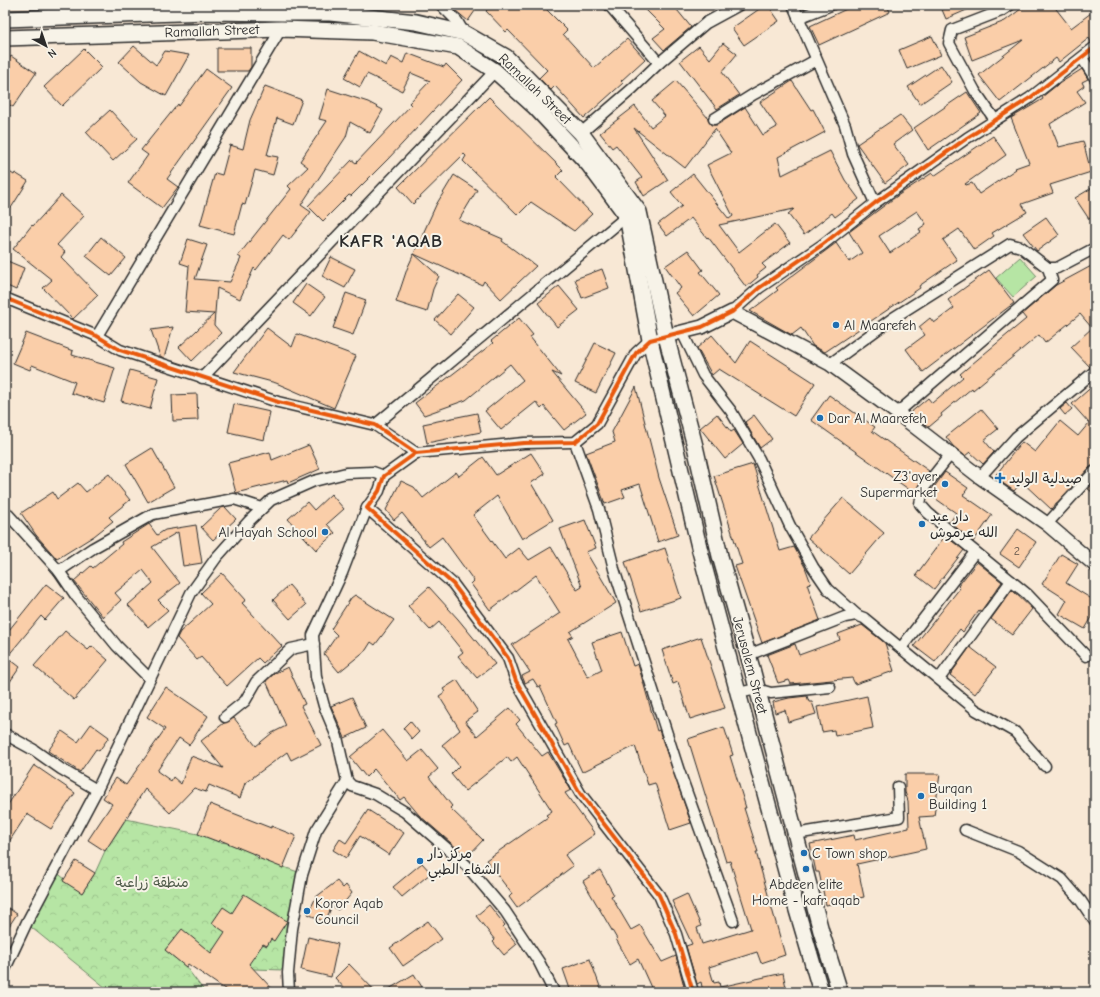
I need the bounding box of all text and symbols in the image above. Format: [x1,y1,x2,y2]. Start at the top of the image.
street label: Ramallah Street [164,21,261,41]
north arrow [26,26,66,66]
text: N [45,46,59,61]
street label: Ramallah Street [495,50,576,129]
district label: KAFR 'AQAB [339,231,443,252]
place label: Al Maarefeh [844,317,917,334]
marker: Al Maarefeh [831,320,841,330]
place label: Dar Al Maarefeh [828,410,927,427]
marker: Dar Al Maarefeh [815,413,825,423]
place label: Z3'ayer Supermarket [860,468,938,501]
place label: صيدلية الوليد [1009,470,1082,488]
marker: صيدلية الوليد [994,472,1006,484]
marker: Z3'ayer Supermarket [940,479,950,489]
place label: دار عبد الله عرموش [930,508,998,541]
marker: دار عبد الله عرموش [917,519,927,529]
place label: Al Hayah School [218,524,317,541]
marker: Al Hayah School [320,527,330,537]
house number: 2 [1014,544,1020,558]
street label: Jerusalem Street [729,614,771,717]
place label: Burqan Building 1 [929,780,987,813]
marker: Burqan Building 1 [916,791,926,801]
place label: مركز دار الشفاء الطبي [427,845,500,882]
place label: C Town shop [812,845,888,862]
marker: C Town shop [799,848,809,858]
marker: مركز دار الشفاء الطبي [415,856,425,866]
marker: Abdeen elite Home - kafr aqab [801,864,811,874]
park label: منطقة زراعية [115,874,189,891]
place label: Abdeen elite Home - kafr aqab [752,876,860,909]
place label: Koror Aqab Council [315,895,383,928]
marker: Koror Aqab Council [302,906,312,916]

